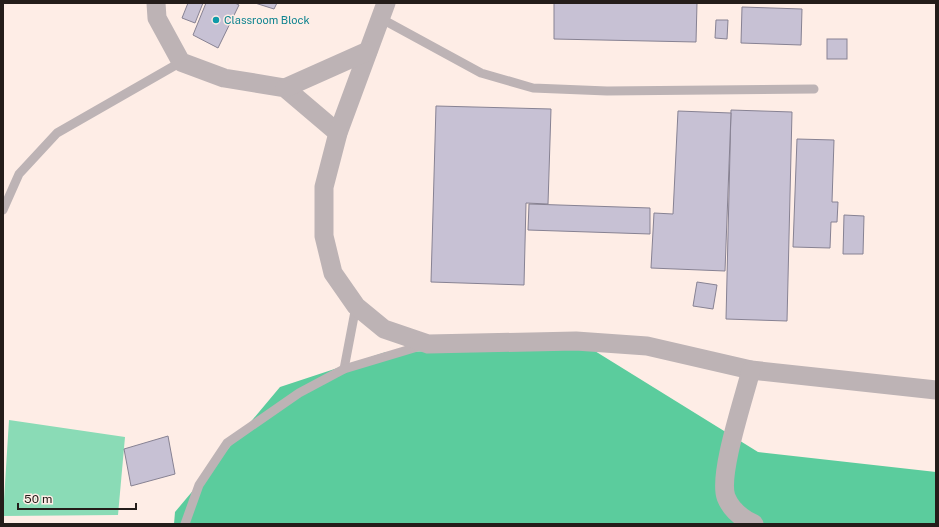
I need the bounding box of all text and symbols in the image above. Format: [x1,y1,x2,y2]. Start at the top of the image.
place label: Classroom Block [224,14,310,26]
marker: Classroom Block [211,15,221,25]
scale bar [18,485,136,511]
text: 50 m [24,492,52,506]

